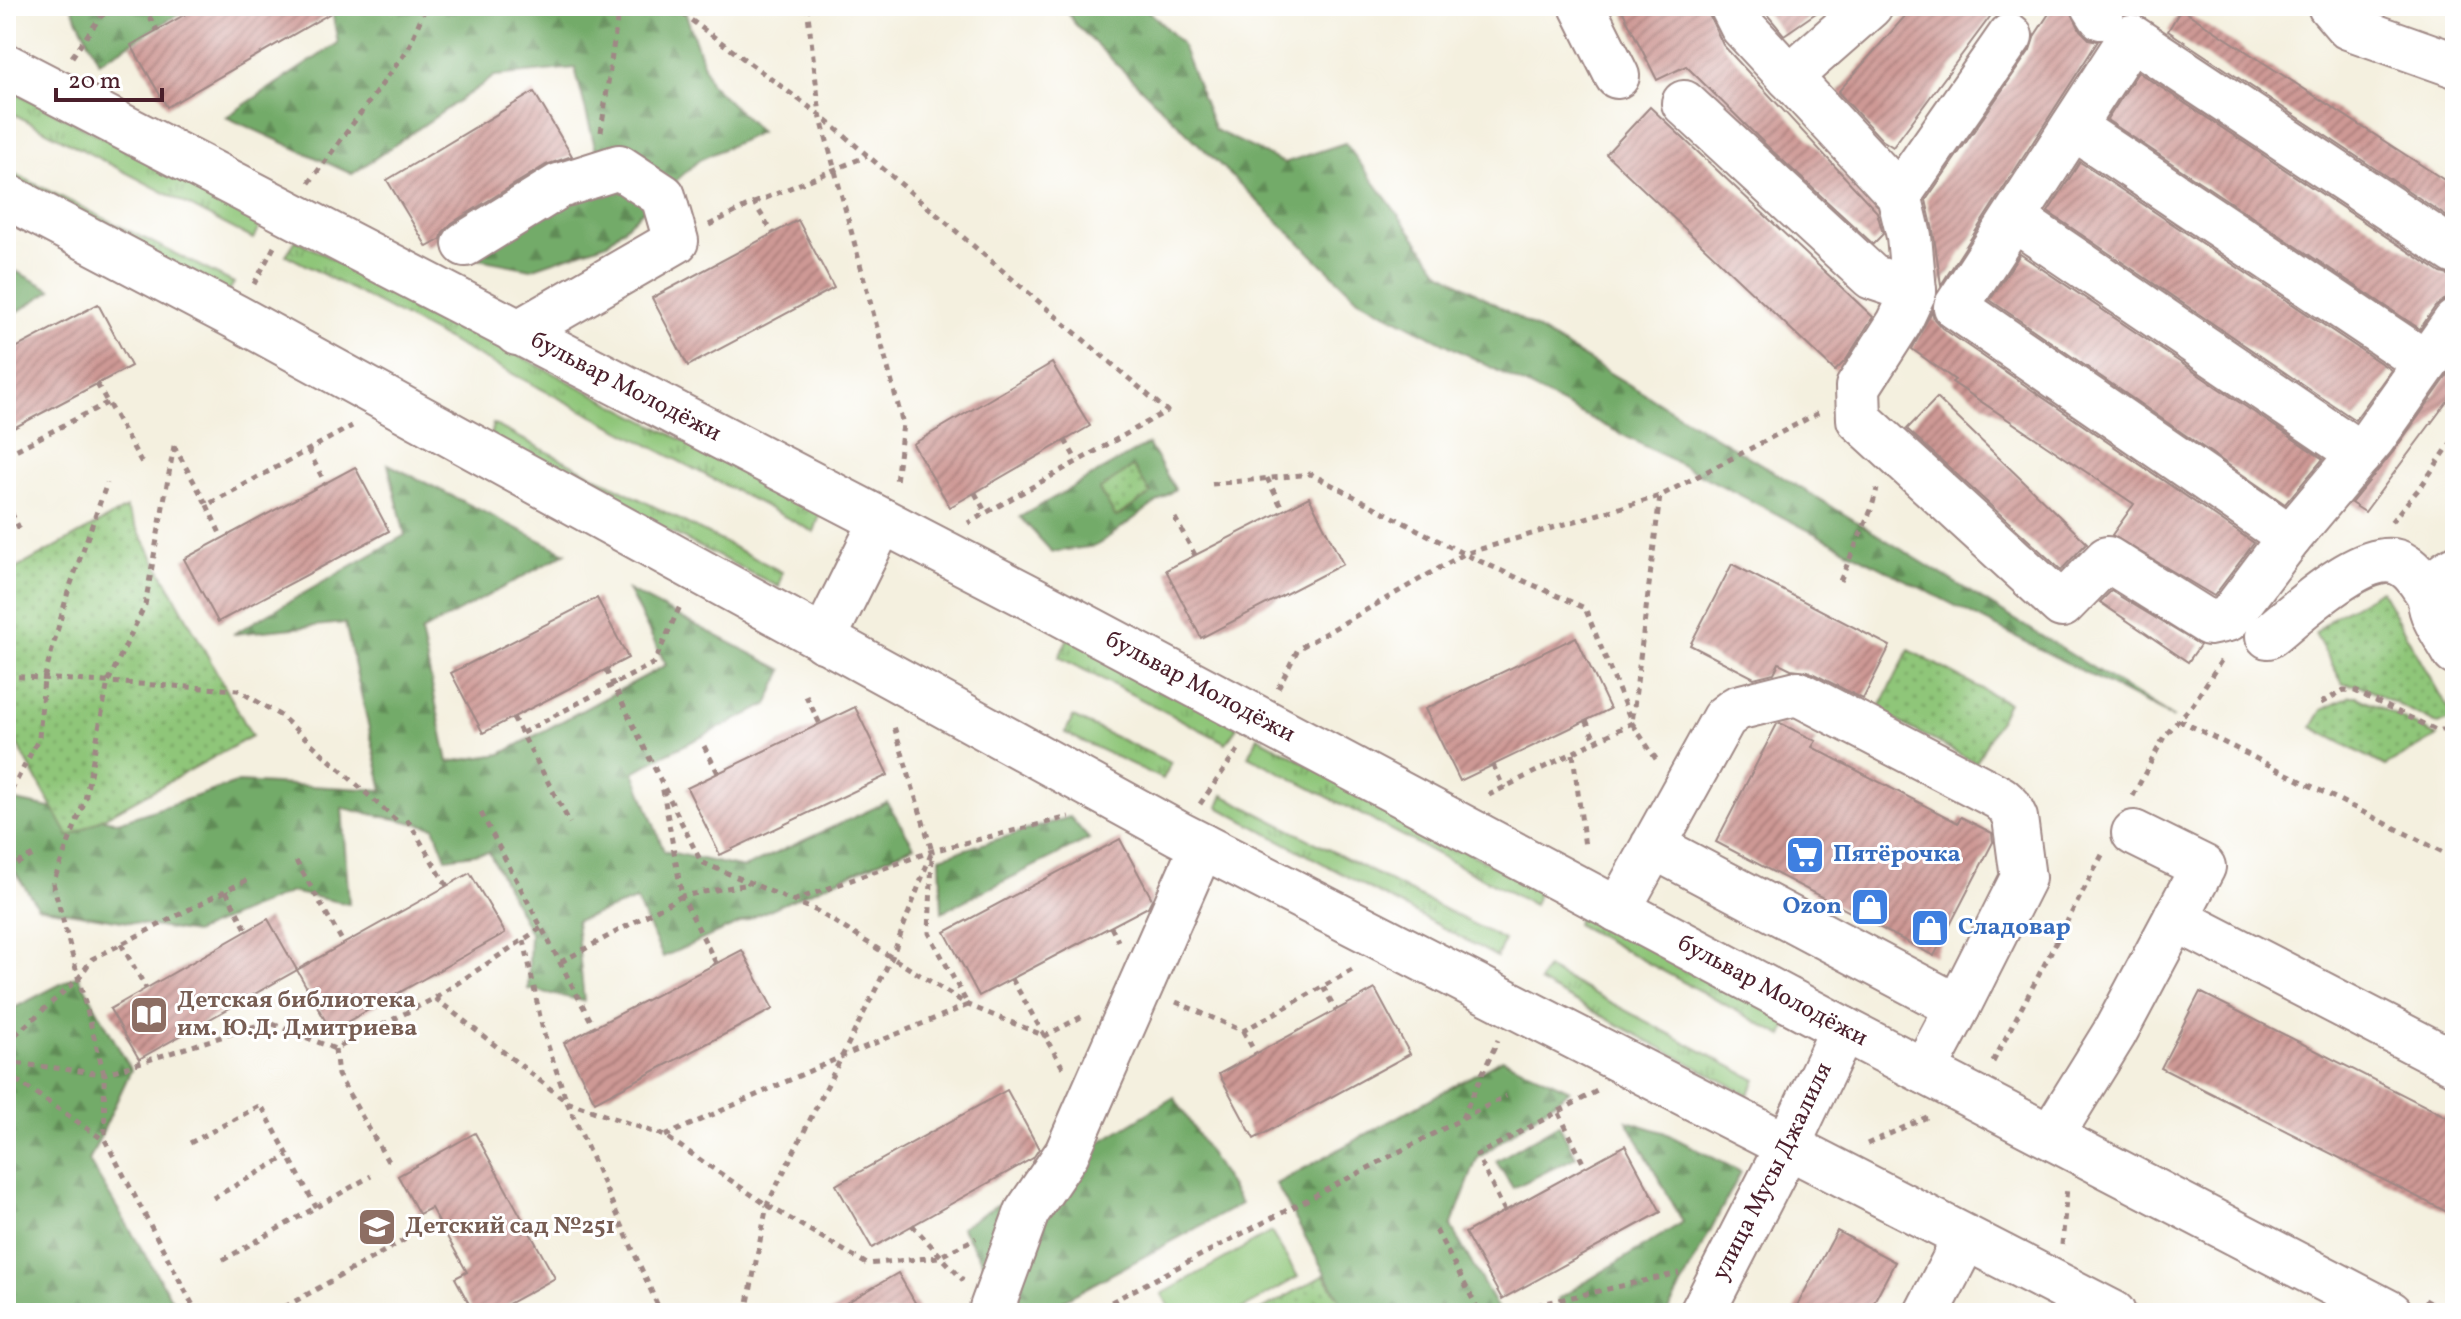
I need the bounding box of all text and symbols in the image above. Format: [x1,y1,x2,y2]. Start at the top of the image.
scale bar [56,52,162,102]
text: 20 m [68,65,121,99]
street label: бульвар Молодёжи [524,324,727,451]
street label: бульвар Молодёжи [1099,623,1301,752]
supermarket icon: Пятёрочка [1784,834,1826,876]
place label: Пятёрочка [1833,838,1961,872]
shop icon: Ozon [1849,886,1891,928]
place label: Ozon [1782,890,1842,924]
shop icon: Сладовар [1909,907,1951,949]
place label: Сладовар [1958,911,2071,945]
street label: бульвар Молодёжи [1671,927,1873,1056]
place label: Детская библиотека им. Ю.Д. Дмитриева [177,984,417,1046]
library icon: Детская библиотека им. Ю.Д. Дмитриева [128,994,170,1036]
street label: улица Мусы Джалиля [1704,1057,1842,1287]
school or university icon: Детский сад №251 [356,1206,398,1248]
place label: Детский сад №251 [405,1210,615,1244]

